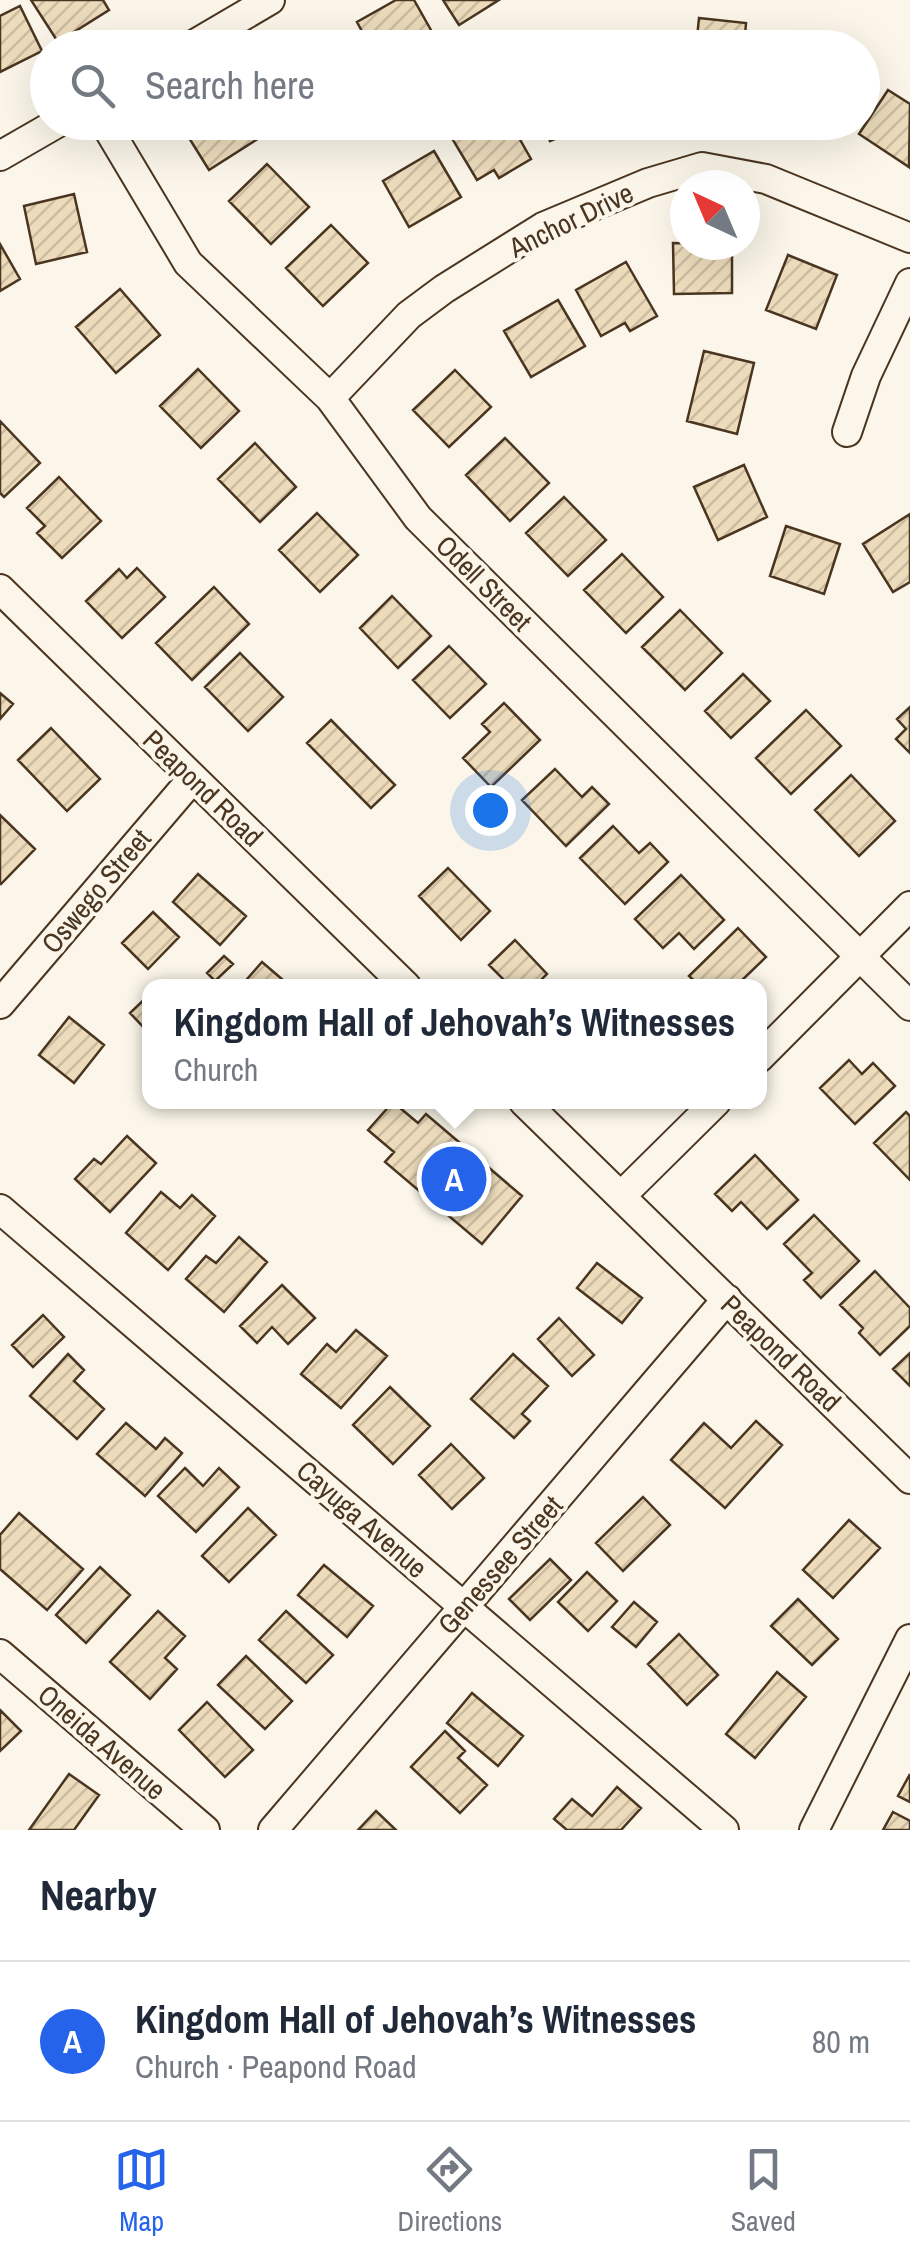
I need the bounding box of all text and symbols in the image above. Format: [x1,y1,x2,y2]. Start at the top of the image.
search box [30,30,880,140]
icon: search [65,58,120,113]
text: Search here [145,60,315,111]
north arrow [670,170,760,260]
street label: Anchor Drive [502,174,640,267]
street label: Odell Street [428,527,540,639]
street label: Peapond Road [135,721,271,855]
your location [465,785,516,836]
street label: Oswego Street [33,821,159,961]
popup [142,979,767,1109]
text: Kingdom Hall of Jehovah’s Witnesses [174,997,735,1048]
text: Church [174,1048,258,1091]
pin: A [422,1142,486,1216]
street label: Peapond Road [713,1286,849,1420]
street label: Cayuga Avenue [289,1452,435,1586]
street label: Genessee Street [429,1488,571,1642]
street label: Oneida Avenue [30,1676,174,1808]
text: Nearby [40,1867,157,1923]
text: Kingdom Hall of Jehovah’s Witnesses [135,1994,696,2045]
text: A [63,2020,82,2063]
text: 80 m [812,2020,870,2063]
text: Church · Peapond Road [135,2045,417,2088]
tab: Map [114,2142,169,2240]
tab: Directions [398,2142,502,2240]
tab: Saved [731,2142,796,2240]

